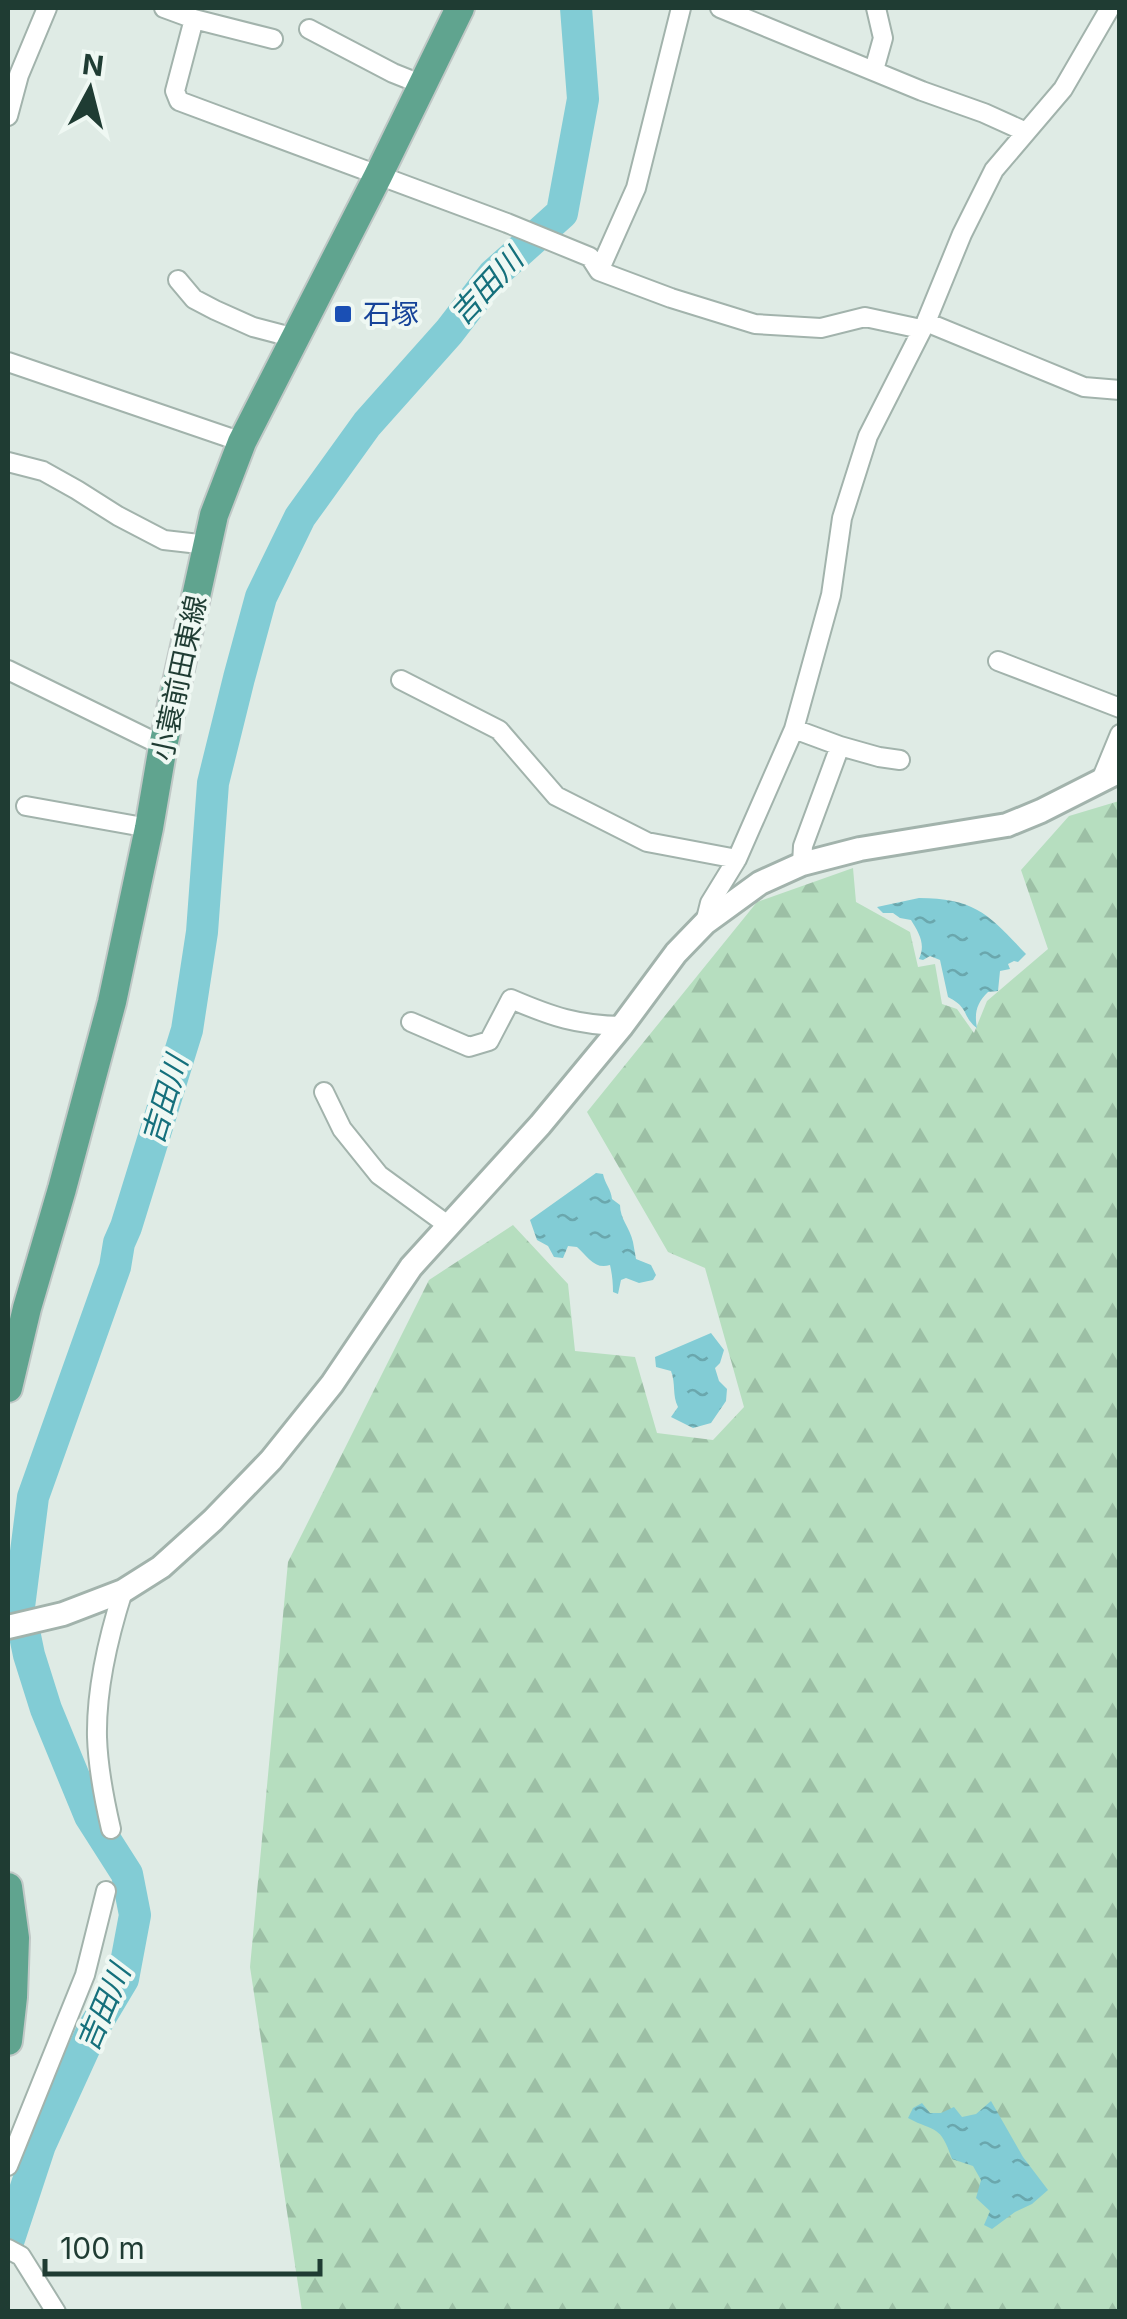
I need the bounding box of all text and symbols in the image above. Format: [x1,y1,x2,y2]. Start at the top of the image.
north arrow [40,40,140,140]
text: N [80,47,106,83]
water label: 吉田川 [442,239,532,332]
place label: 石塚 [363,297,419,331]
marker: 石塚 [332,303,354,325]
street label: 小蓑前田東線 [145,592,213,764]
water label: 吉田川 [134,1049,195,1148]
water label: 吉田川 [69,1956,138,2056]
scale bar [45,2214,320,2276]
text: 100 m [60,2230,145,2266]

